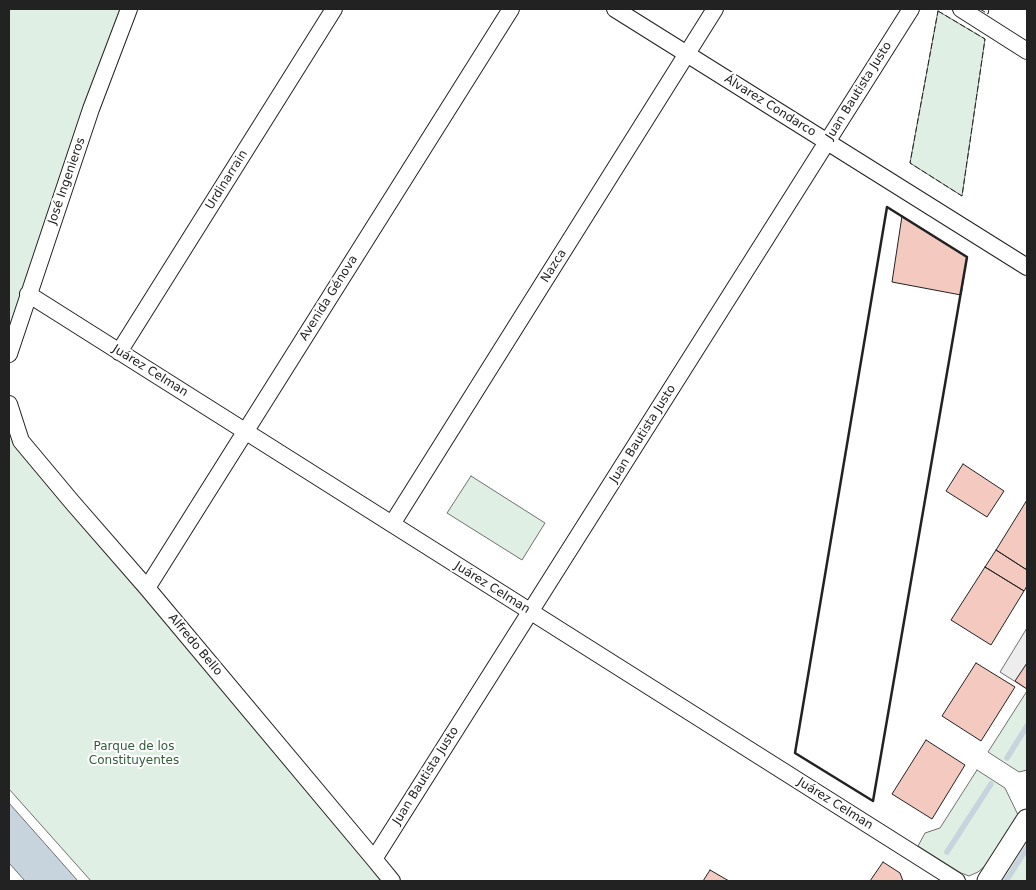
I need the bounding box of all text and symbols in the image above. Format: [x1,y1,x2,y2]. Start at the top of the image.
street label: Juan Bautista Justo [823,39,895,143]
street label: Álvarez Condarco [722,72,818,140]
street label: José Ingenieros [45,136,89,226]
street label: Urdinarrain [203,148,251,212]
street label: Nazca [538,247,570,285]
street label: Avenida Génova [297,253,361,343]
street label: Juárez Celman [110,342,190,400]
street label: Juan Bautista Justo [607,382,679,486]
street label: Juárez Celman [452,559,532,617]
street label: Alfredo Bello [165,611,225,679]
street label: Juan Bautista Justo [390,724,462,828]
park label: Parque de los Constituyentes [89,740,179,768]
street label: Juárez Celman [795,775,875,833]

